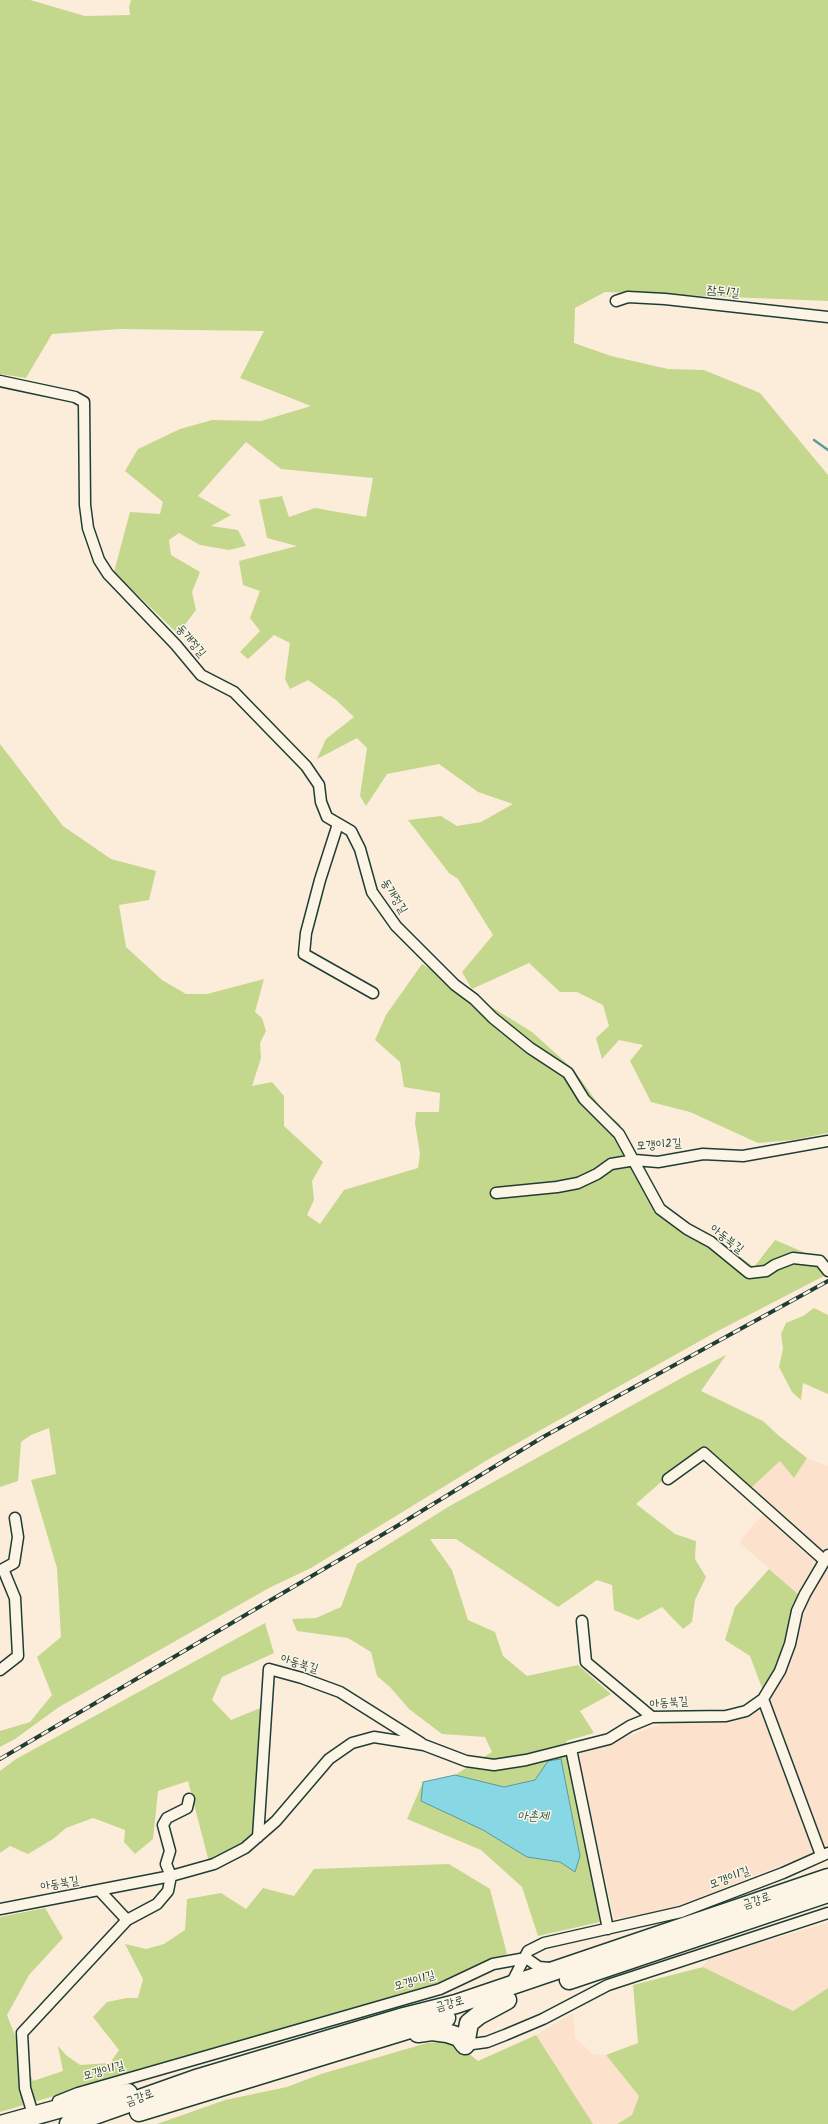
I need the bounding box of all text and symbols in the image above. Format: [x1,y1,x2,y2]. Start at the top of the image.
street label: 잠두1길 [706,284,740,302]
street label: 동개정길 [172,623,208,661]
street label: 동개정길 [377,877,409,917]
street label: 모갱이2길 [636,1137,682,1155]
street label: 아동북길 [706,1222,746,1258]
street label: 아동북길 [278,1652,320,1678]
street label: 아동북길 [649,1695,689,1713]
water label: 아촌제 [517,1810,549,1826]
street label: 모갱이1길 [708,1865,752,1893]
street label: 아동북길 [40,1875,80,1895]
street label: 금강로 [741,1890,773,1914]
street label: 모갱이1길 [393,1969,437,1995]
street label: 금강로 [434,1994,466,2016]
street label: 모갱이1길 [82,2059,126,2085]
street label: 금강로 [124,2087,156,2111]

